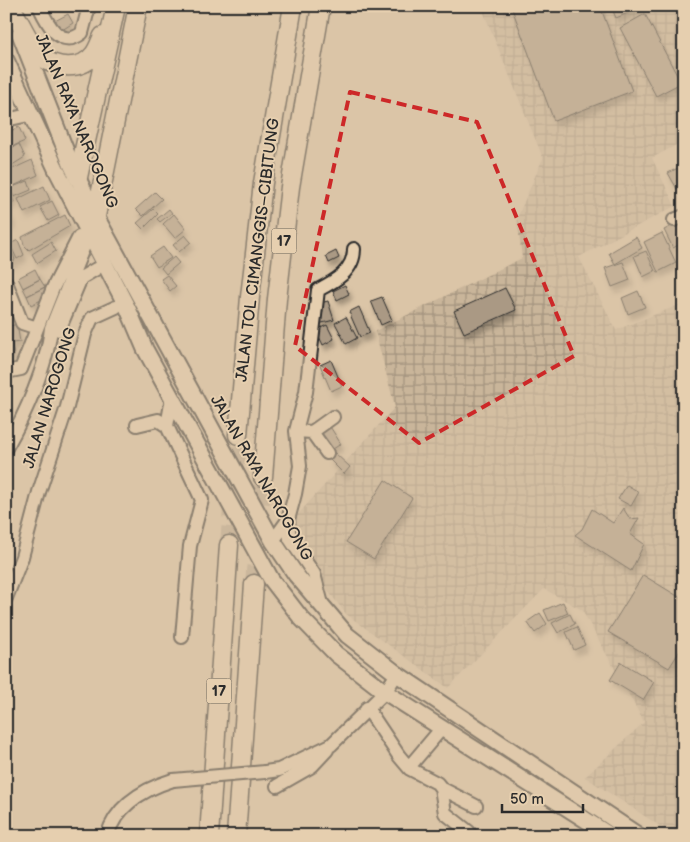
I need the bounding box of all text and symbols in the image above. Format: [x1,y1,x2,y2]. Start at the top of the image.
street label: JALAN RAYA NAROGONG [31,31,121,211]
street label: JALAN TOL CIMANGGIS–CIBITUNG [232,117,284,383]
road number: 17 [272,228,296,254]
street label: JALAN NAROGONG [20,325,80,471]
street label: JALAN RAYA NAROGONG [206,392,316,564]
road number: 17 [206,678,232,704]
scale bar [502,782,584,814]
text: 50 m [510,790,544,809]

